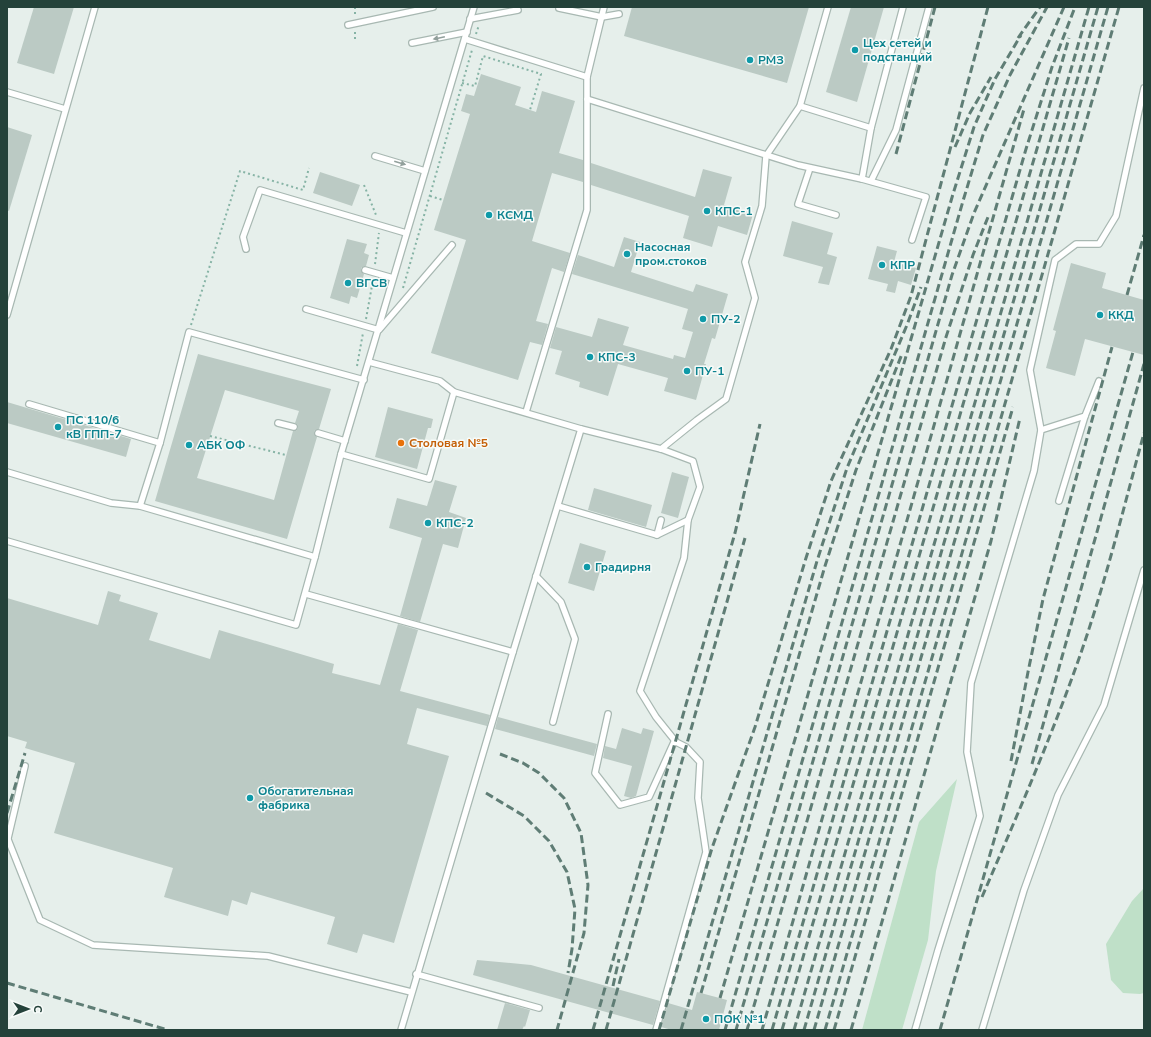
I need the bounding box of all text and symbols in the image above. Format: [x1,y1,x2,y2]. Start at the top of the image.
one-way arrow [433,35,446,41]
place label: Цех сетей и подстанций [863,35,932,65]
marker: Цех сетей и подстанций [850,45,860,55]
place label: РМЗ [758,52,784,68]
marker: РМЗ [745,55,755,65]
one-way arrow [394,161,406,167]
place label: КПС-1 [715,203,753,219]
marker: КПС-1 [702,206,712,216]
place label: КСМД [497,207,534,223]
marker: КСМД [484,210,494,220]
place label: Насосная пром.стоков [635,239,707,269]
marker: Насосная пром.стоков [622,249,632,259]
place label: КПР [890,257,915,273]
marker: КПР [877,260,887,270]
place label: ВГСВ [356,275,387,291]
marker: ВГСВ [343,278,353,288]
place label: ККД [1108,307,1134,323]
marker: ККД [1095,310,1105,320]
place label: ПУ-2 [711,311,741,327]
marker: ПУ-2 [698,314,708,324]
place label: КПС-3 [598,349,636,365]
marker: КПС-3 [585,352,595,362]
place label: ПУ-1 [695,363,725,379]
marker: ПУ-1 [682,366,692,376]
place label: ПС 110/6 кВ ГПП-7 [66,412,122,442]
marker: ПС 110/6 кВ ГПП-7 [53,422,63,432]
place label: Столовая №5 [409,435,488,451]
place label: АБК ОФ [197,437,245,453]
marker: Столовая №5 [396,438,406,448]
marker: АБК ОФ [184,440,194,450]
place label: КПС-2 [436,515,474,531]
marker: КПС-2 [423,518,433,528]
place label: Градирня [595,559,651,575]
marker: Градирня [582,562,592,572]
place label: Обогатительная фабрика [258,783,354,813]
marker: Обогатительная фабрика [245,793,255,803]
north arrow [8,989,48,1029]
text: С [30,1005,45,1013]
place label: ПОК №1 [714,1011,764,1027]
marker: ПОК №1 [701,1014,711,1024]

